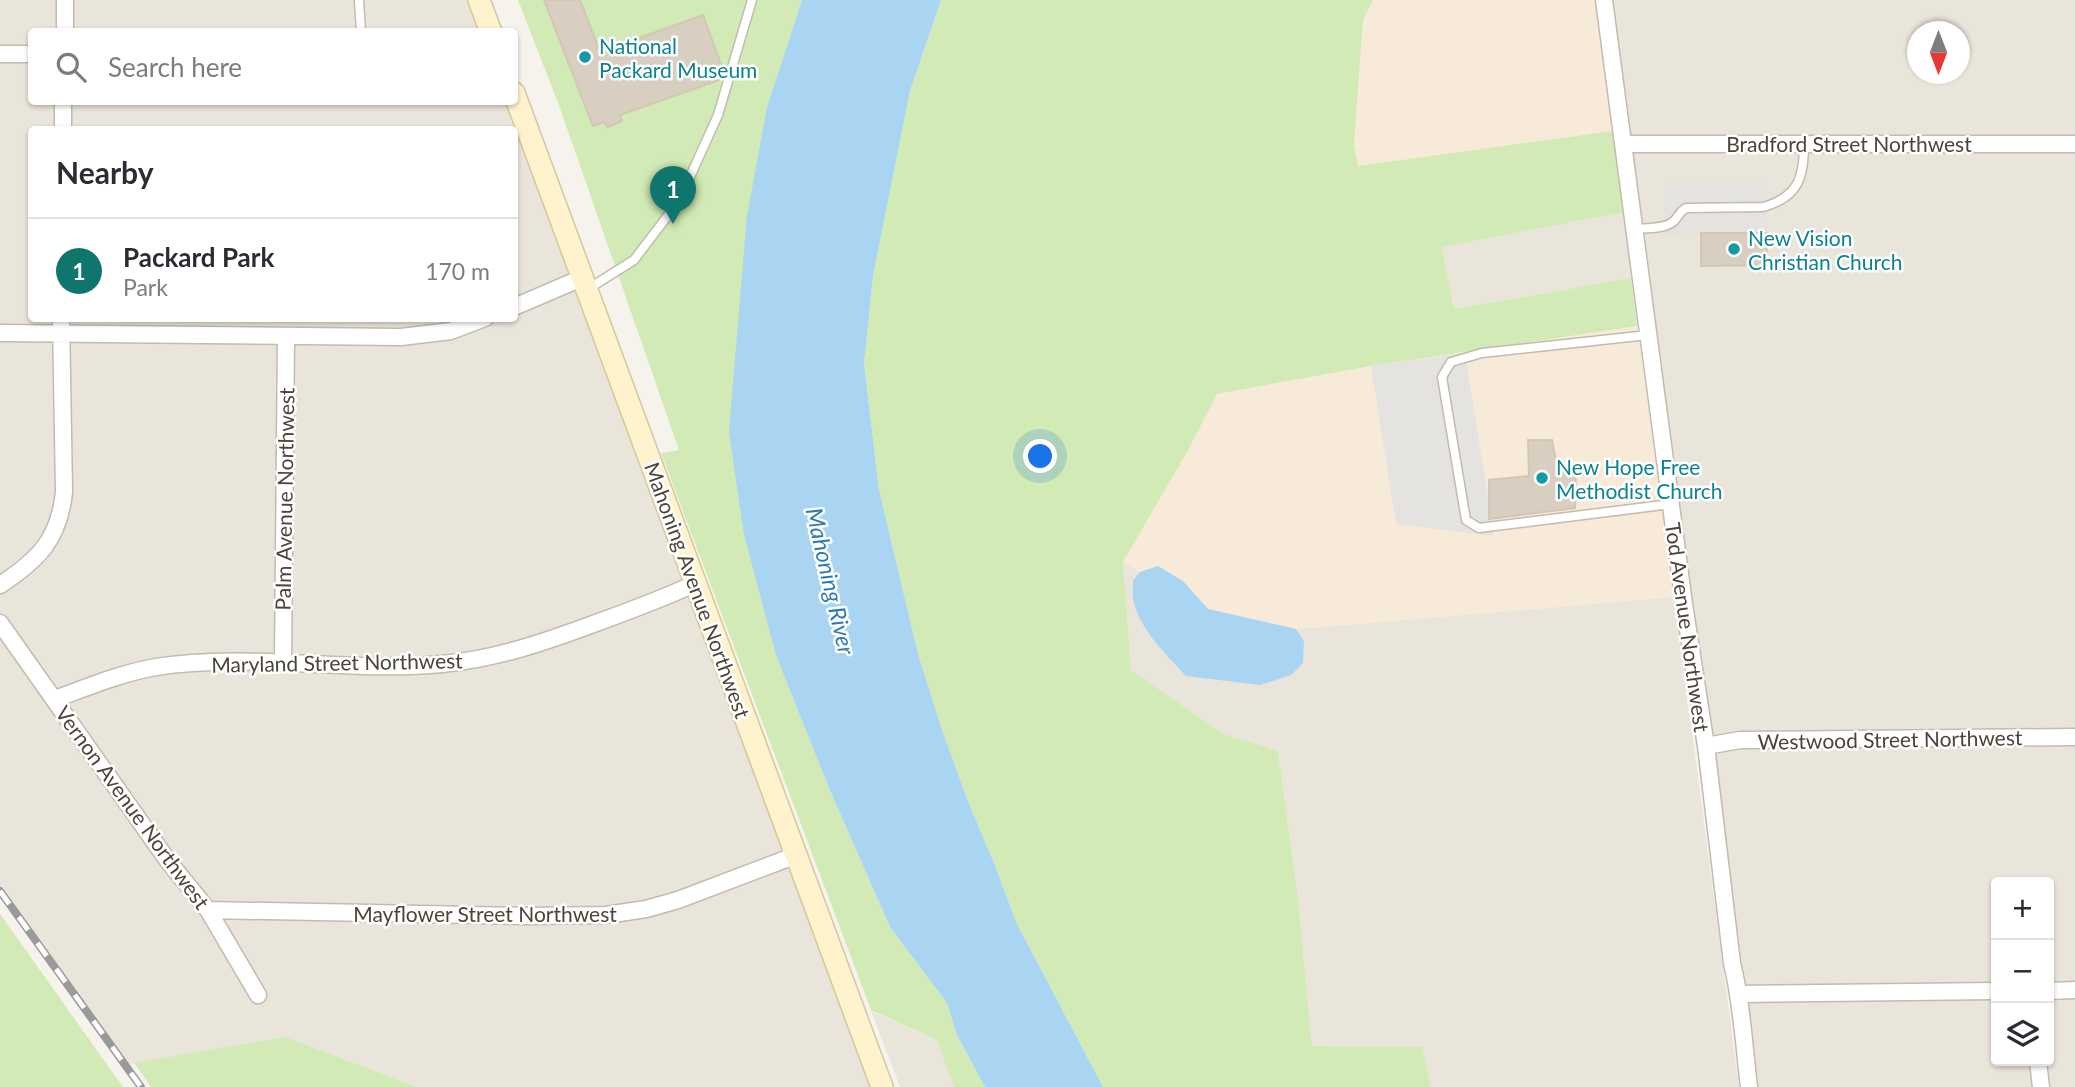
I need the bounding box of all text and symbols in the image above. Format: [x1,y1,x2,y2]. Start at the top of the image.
north arrow [1907,21,1970,84]
search box [28,28,518,105]
place label: National Packard Museum [599,33,757,82]
icon: search [52,48,90,86]
marker: National Packard Museum [577,49,593,65]
text: Search here [108,51,242,83]
street label: Bradford Street Northwest [1726,131,1972,156]
text: Nearby [56,154,154,190]
pin: 1 [650,166,696,224]
place label: New Vision Christian Church [1748,225,1902,274]
text: Packard Park [123,241,274,273]
marker: New Vision Christian Church [1726,241,1742,257]
text: 1 [72,257,86,285]
text: 170 m [425,257,490,285]
text: Park [123,273,168,301]
street label: Palm Avenue Northwest [270,387,298,611]
your location [1023,439,1057,473]
place label: New Hope Free Methodist Church [1556,454,1723,503]
street label: Mahoning Avenue Northwest [640,459,756,722]
marker: New Hope Free Methodist Church [1534,470,1550,486]
water label: Mahoning River [801,505,862,658]
street label: Tod Avenue Northwest [1661,520,1715,734]
street label: Maryland Street Northwest [211,647,463,677]
street label: Vernon Avenue Northwest [51,701,215,914]
street label: Westwood Street Northwest [1757,724,2023,754]
map controls [1991,877,2054,1066]
button: + [1991,877,2054,940]
street label: Mayflower Street Northwest [353,901,617,926]
button: − [1991,940,2054,1003]
button: layers [1991,1003,2054,1066]

